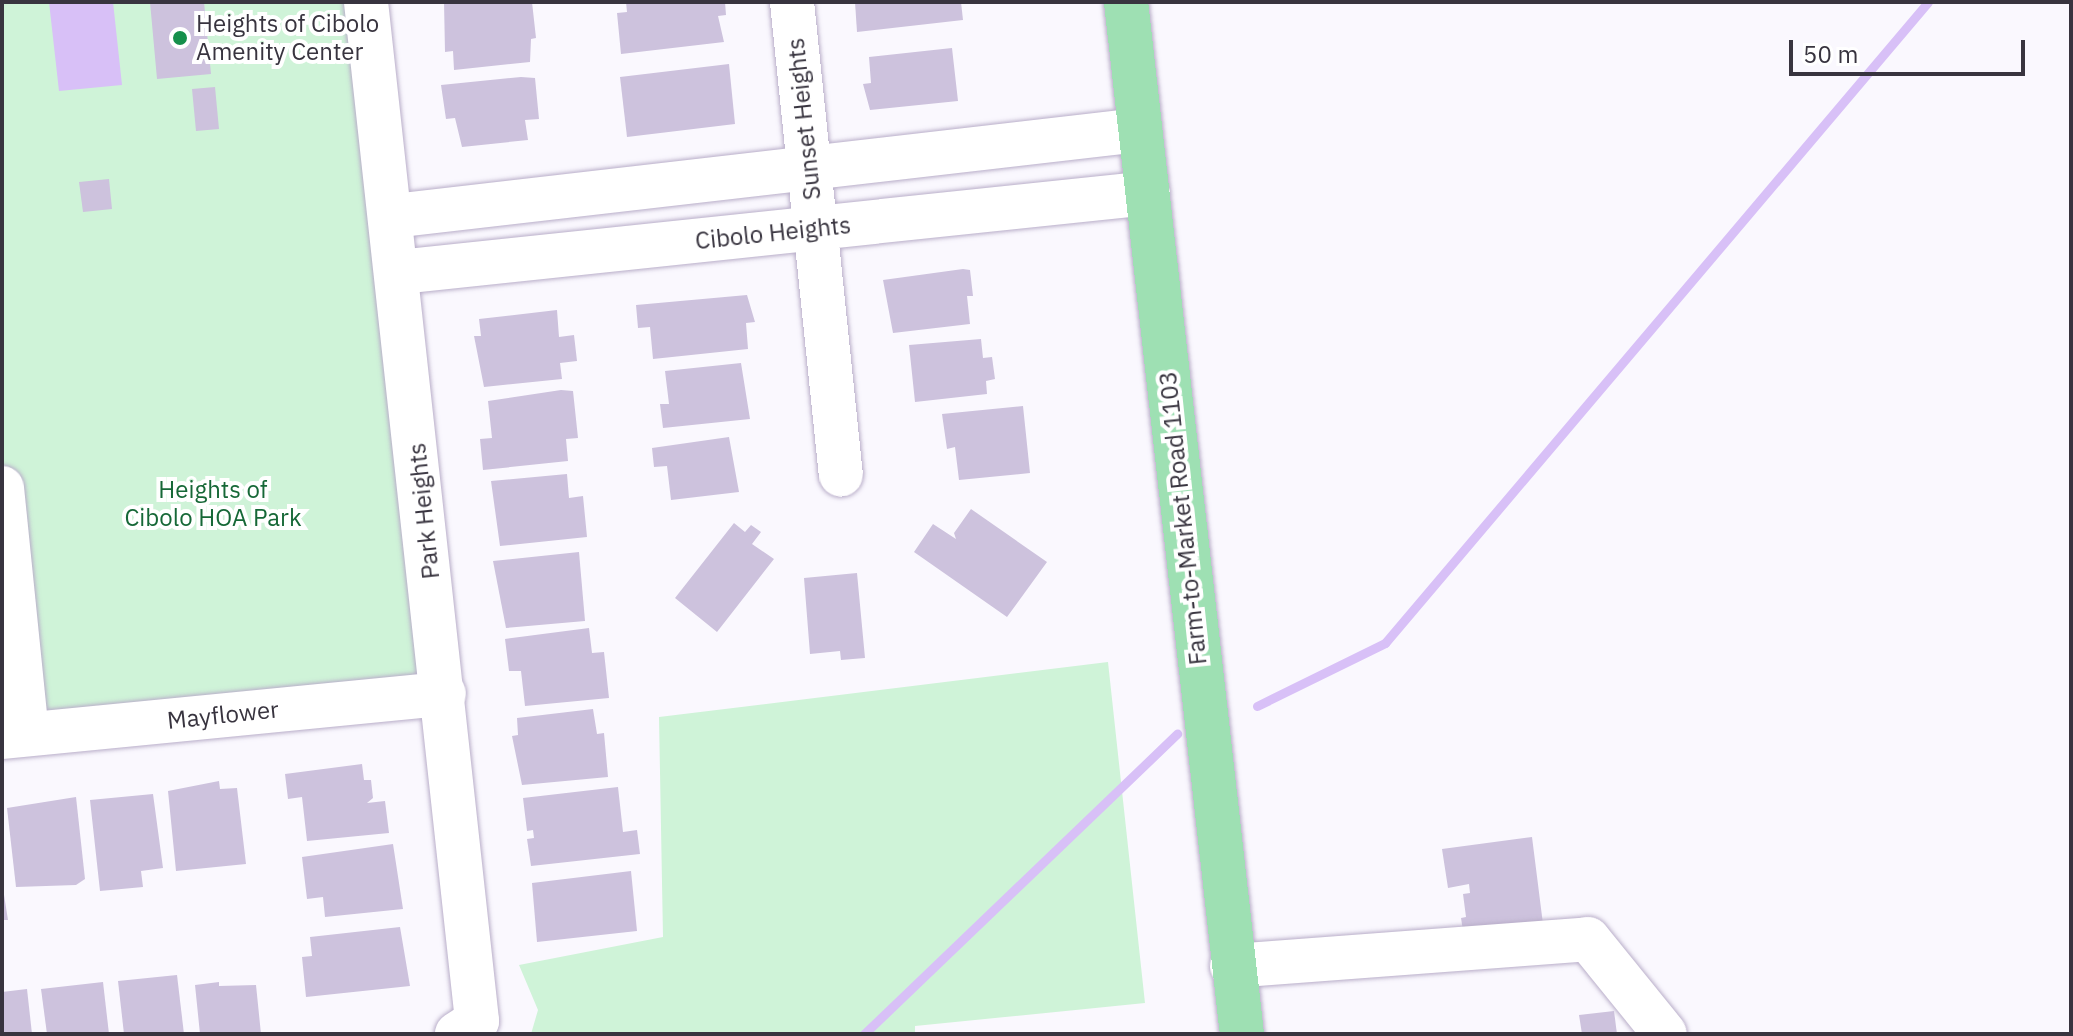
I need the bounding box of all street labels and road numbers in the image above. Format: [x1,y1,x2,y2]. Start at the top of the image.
street label: Sunset Heights [781,37,827,201]
street label: Cibolo Heights [694,211,852,255]
street label: Farm-to-Market Road 1103 [1153,370,1213,666]
street label: Park Heights [403,441,445,581]
street label: Mayflower [166,695,280,735]

